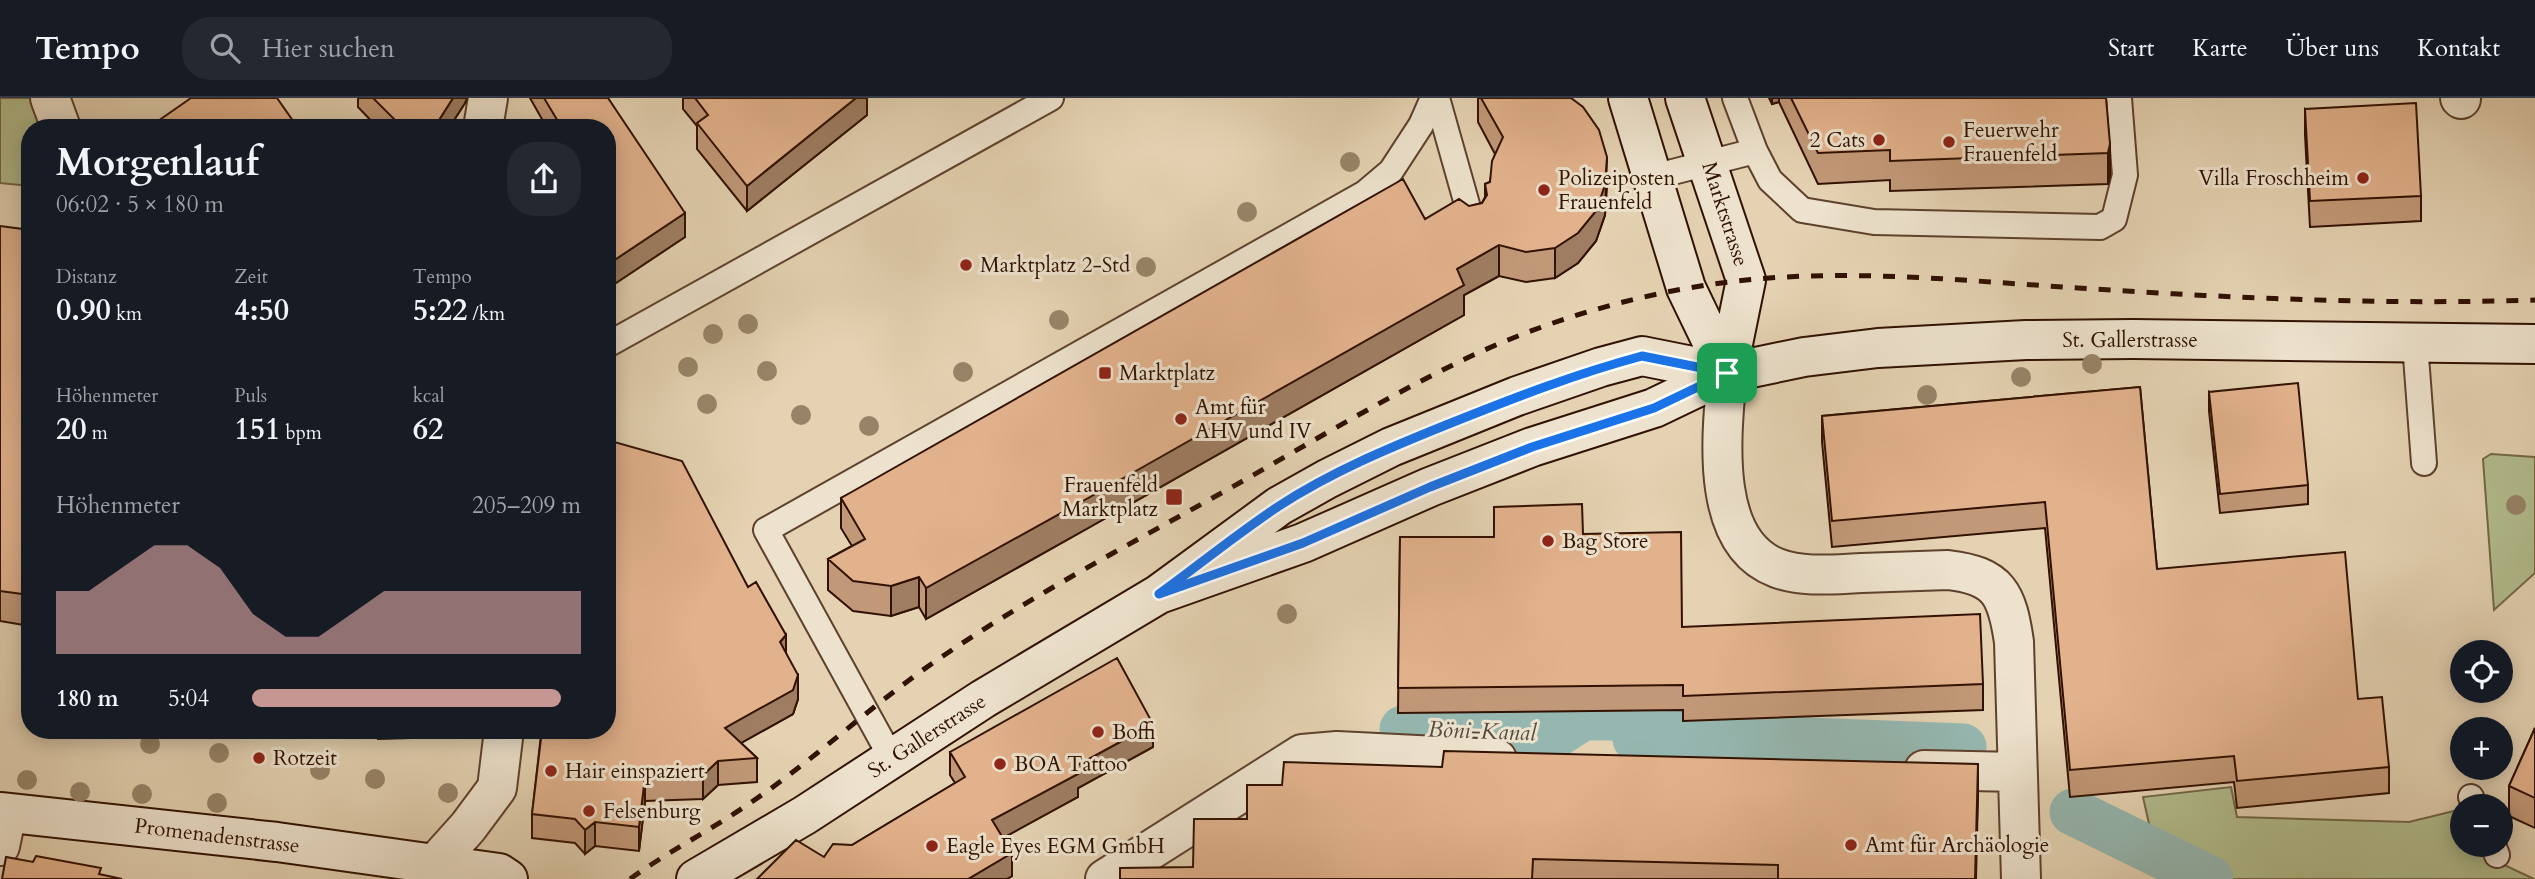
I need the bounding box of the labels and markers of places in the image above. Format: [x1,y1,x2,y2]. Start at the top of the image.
place label: Feuerwehr Frauenfeld [1963,116,2059,169]
place label: 2 Cats [1810,126,1865,155]
marker: 2 Cats [1871,132,1887,148]
marker: Feuerwehr Frauenfeld [1941,134,1957,150]
place label: Polizeiposten Frauenfeld [1558,164,1676,217]
place label: Villa Froschheim [2198,164,2349,193]
marker: Villa Froschheim [2355,170,2371,186]
marker: Polizeiposten Frauenfeld [1536,182,1552,198]
place label: Marktplatz 2-Std [980,251,1130,280]
marker: Marktplatz 2-Std [958,257,974,273]
pin [1697,343,1757,403]
place label: Marktplatz [1119,359,1216,388]
marker: Marktplatz [1097,365,1113,381]
place label: Amt für AHV und IV [1195,393,1312,446]
marker: Amt für AHV und IV [1173,411,1189,427]
place label: Frauenfeld Marktplatz [1062,471,1159,524]
marker: Frauenfeld Marktplatz [1164,487,1184,507]
place label: Bag Store [1562,527,1648,556]
marker: Bag Store [1540,533,1556,549]
place label: Boffi [1112,718,1156,747]
marker: Boffi [1090,724,1106,740]
place label: Rotzeit [273,744,337,773]
marker: Rotzeit [251,750,267,766]
place label: BOA Tattoo [1014,750,1127,779]
marker: BOA Tattoo [992,756,1008,772]
place label: Hair einspaziert [565,757,705,786]
marker: Hair einspaziert [543,763,559,779]
place label: Felsenburg [603,797,701,826]
marker: Felsenburg [581,803,597,819]
place label: Amt für Archäologie [1865,831,2049,860]
place label: Eagle Eyes EGM GmbH [946,832,1165,861]
marker: Amt für Archäologie [1843,837,1859,853]
marker: Eagle Eyes EGM GmbH [924,838,940,854]

